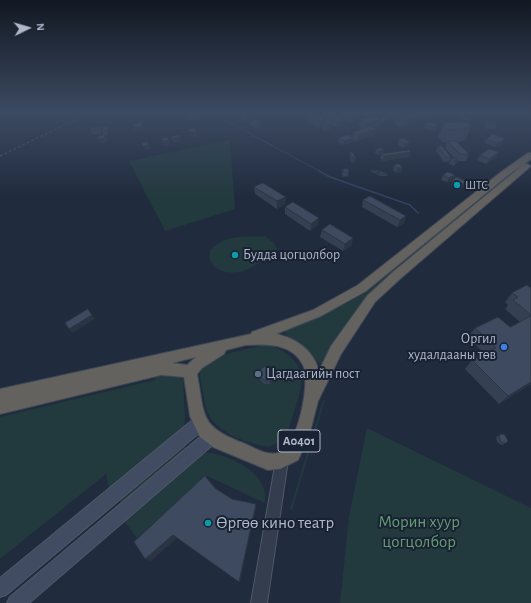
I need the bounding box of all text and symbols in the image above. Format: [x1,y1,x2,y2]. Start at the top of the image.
north arrow [8,8,48,48]
text: N [35,23,46,31]
place label: ШТС [465,178,488,192]
marker: ШТС [452,180,462,190]
place label: Будда цогцолбор [243,247,340,263]
marker: Будда цогцолбор [230,250,240,260]
place label: Оргил худалдааны төв [408,331,496,364]
marker: Оргил худалдааны төв [499,342,509,352]
place label: Цагдаагийн пост [266,366,360,382]
marker: Цагдаагийн пост [253,369,263,379]
road number: A0401 [278,430,320,452]
park label: Морин хуур цогцолбор [378,512,460,552]
place label: Өргөө кино театр [216,513,334,533]
marker: Өргөө кино театр [203,518,213,528]

